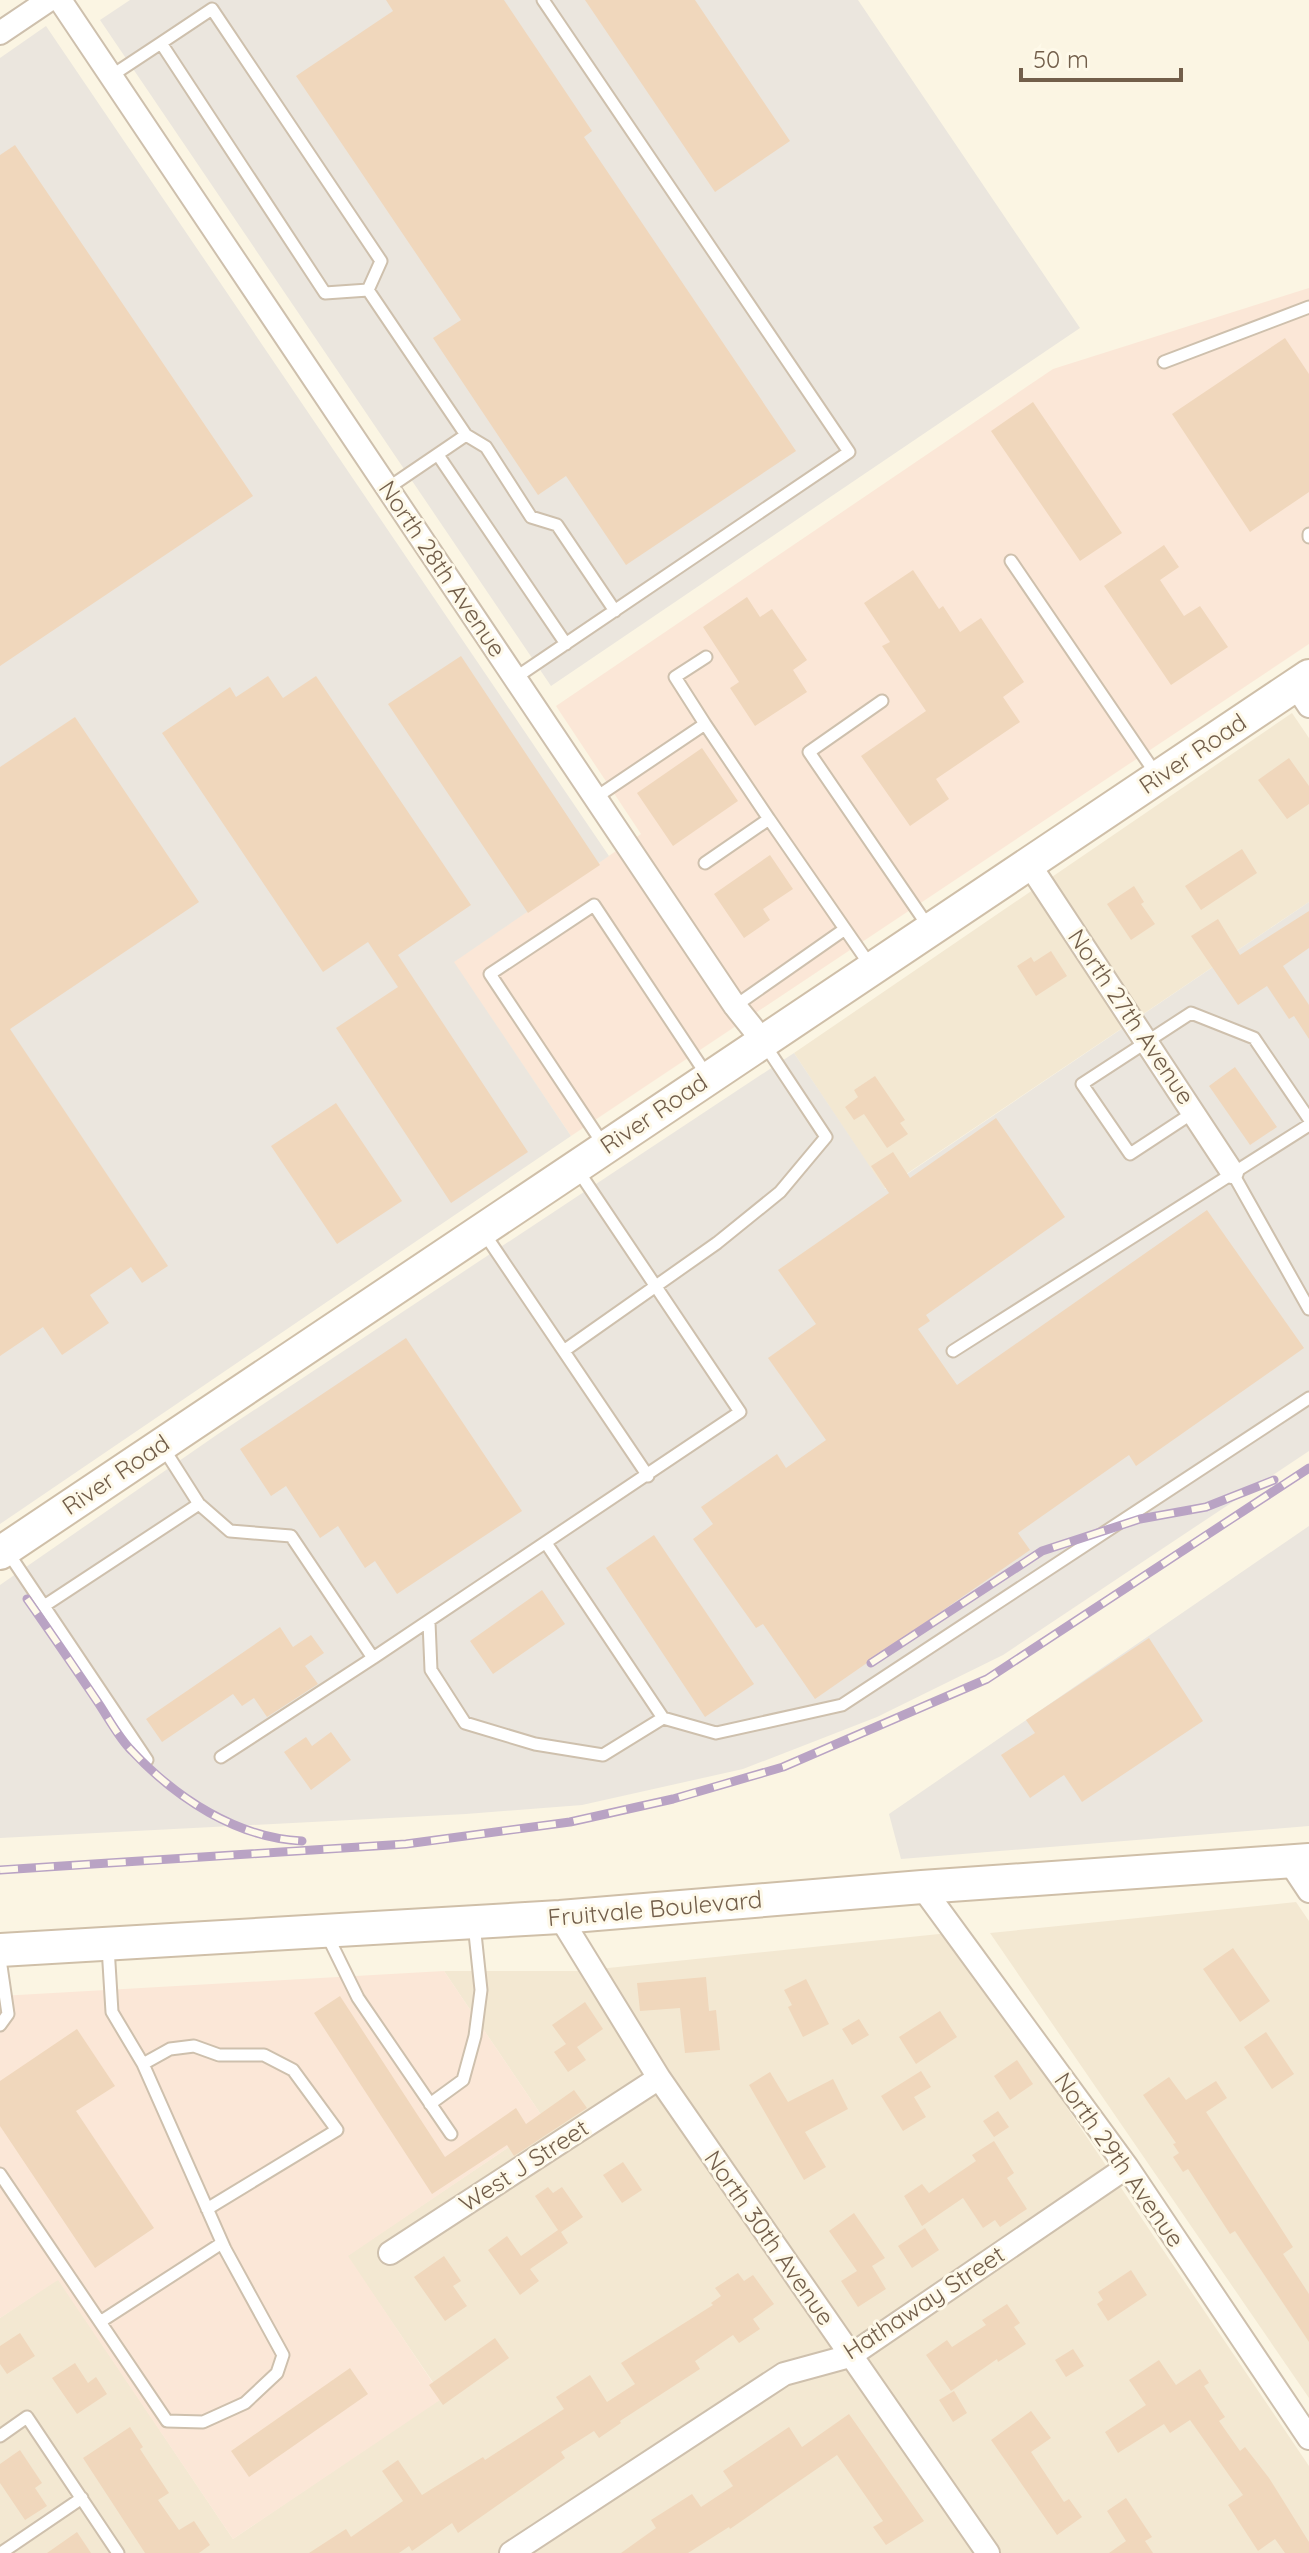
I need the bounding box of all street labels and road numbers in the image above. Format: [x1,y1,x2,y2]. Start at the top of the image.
street label: North 28th Avenue [373,475,513,662]
street label: River Road [1133,706,1252,800]
street label: North 27th Avenue [1062,923,1202,1110]
street label: River Road [594,1066,713,1160]
street label: River Road [56,1427,175,1521]
street label: Fruitvale Boulevard [546,1884,763,1932]
street label: North 29th Avenue [1048,2066,1191,2253]
street label: West J Street [453,2112,594,2218]
street label: North 30th Avenue [698,2144,841,2331]
street label: Hathaway Street [837,2239,1010,2366]

